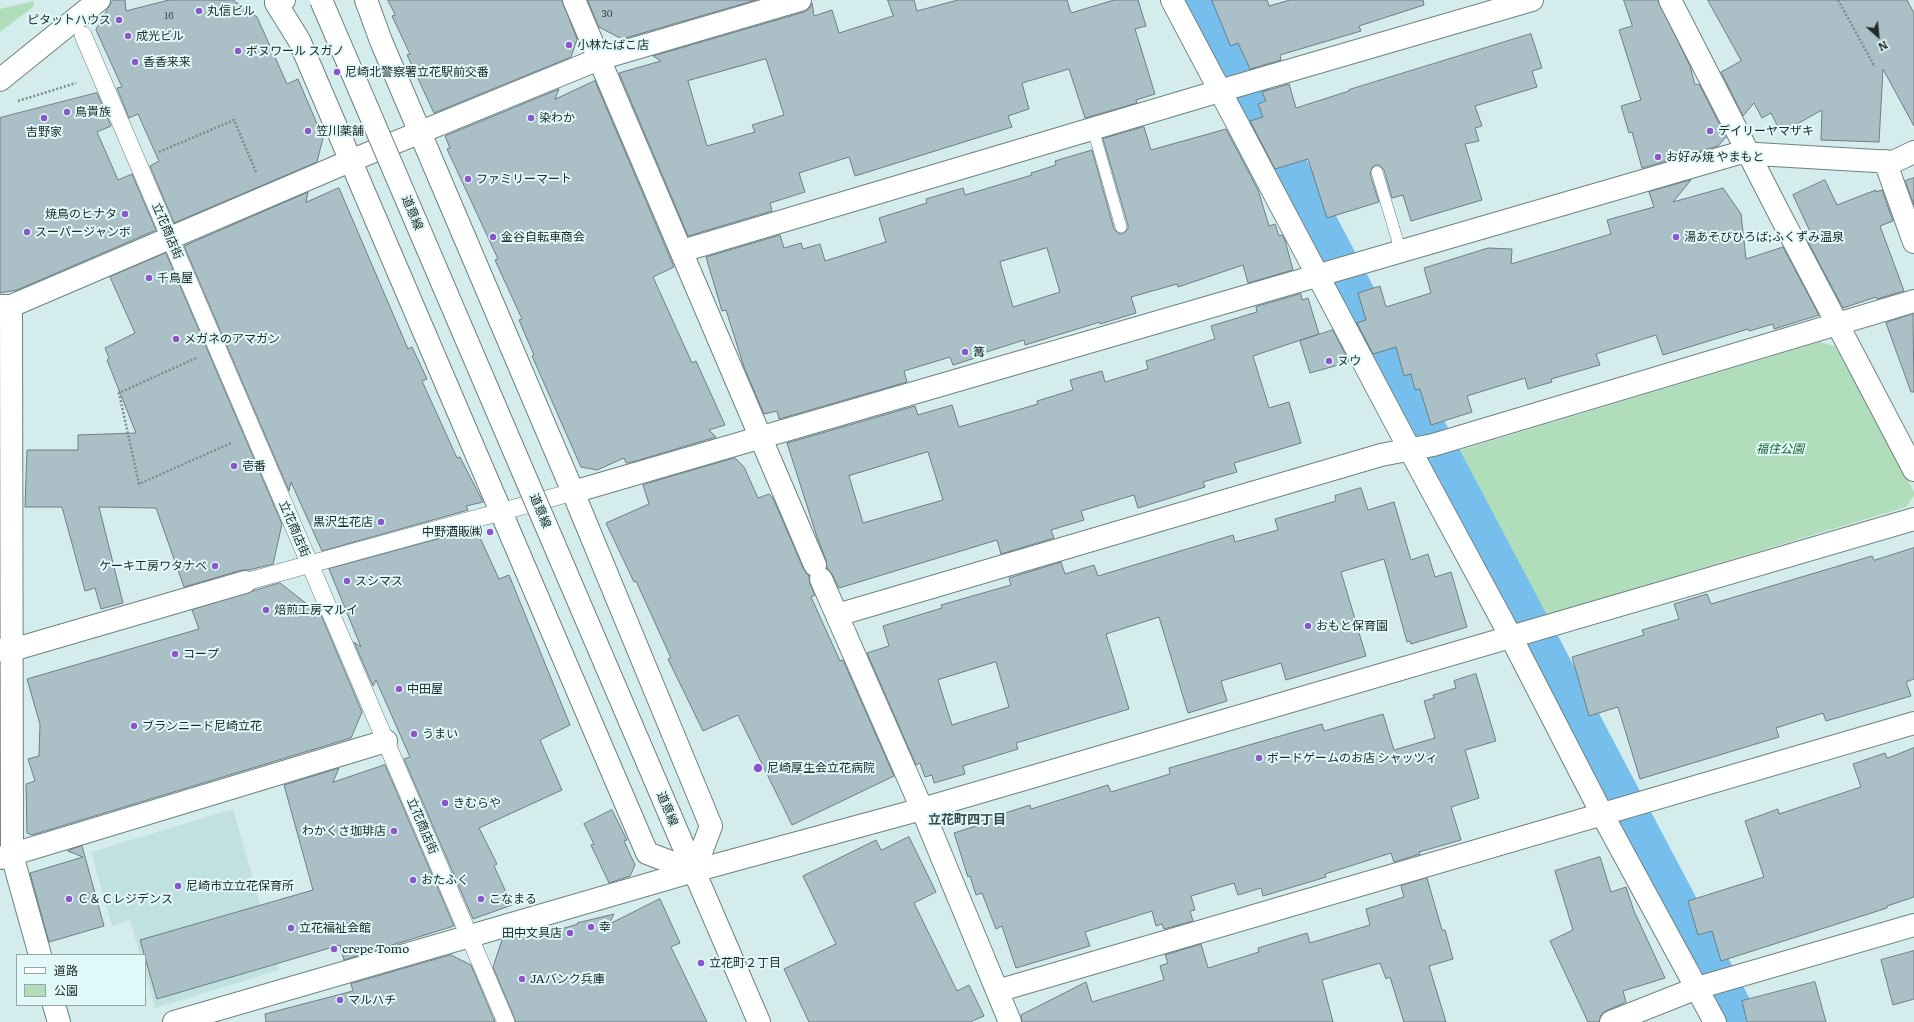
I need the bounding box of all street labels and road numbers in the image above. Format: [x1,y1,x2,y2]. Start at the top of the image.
street label: 道意線 [398,194,426,232]
street label: 立花商店街 [149,201,185,261]
street label: 道意線 [526,492,554,530]
street label: 立花商店街 [276,499,312,559]
street label: 道意線 [653,790,681,828]
street label: 立花商店街 [404,796,440,856]

